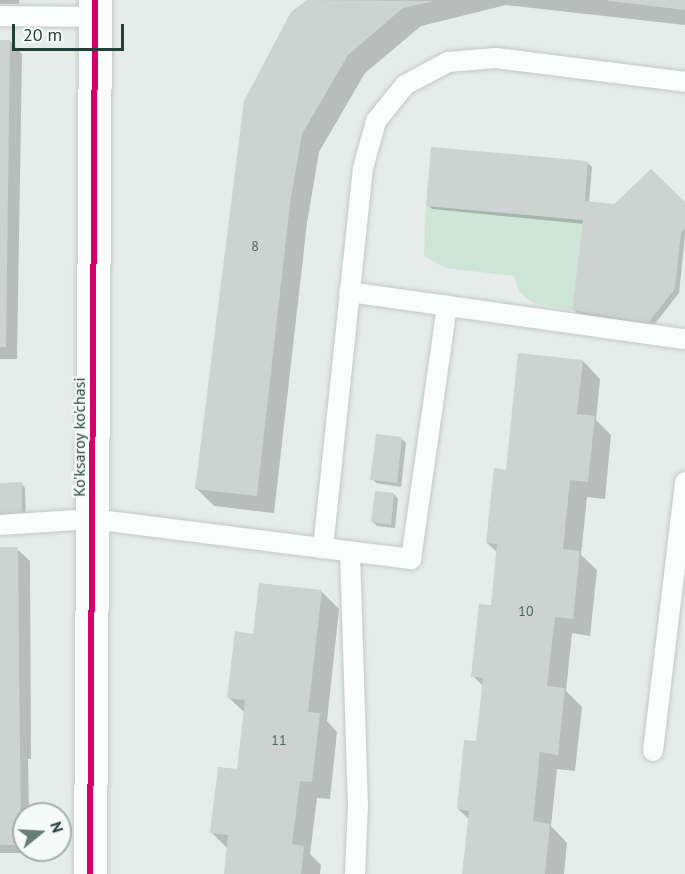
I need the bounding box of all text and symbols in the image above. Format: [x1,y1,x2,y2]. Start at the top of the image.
scale bar [15,12,128,50]
text: 20 m [23,23,62,46]
house number: 8 [251,238,259,254]
street label: Ko'ksaroy ko'chasi [69,377,89,497]
house number: 10 [518,603,534,619]
house number: 11 [271,732,287,748]
north arrow [12,802,72,862]
text: N [46,819,68,835]

